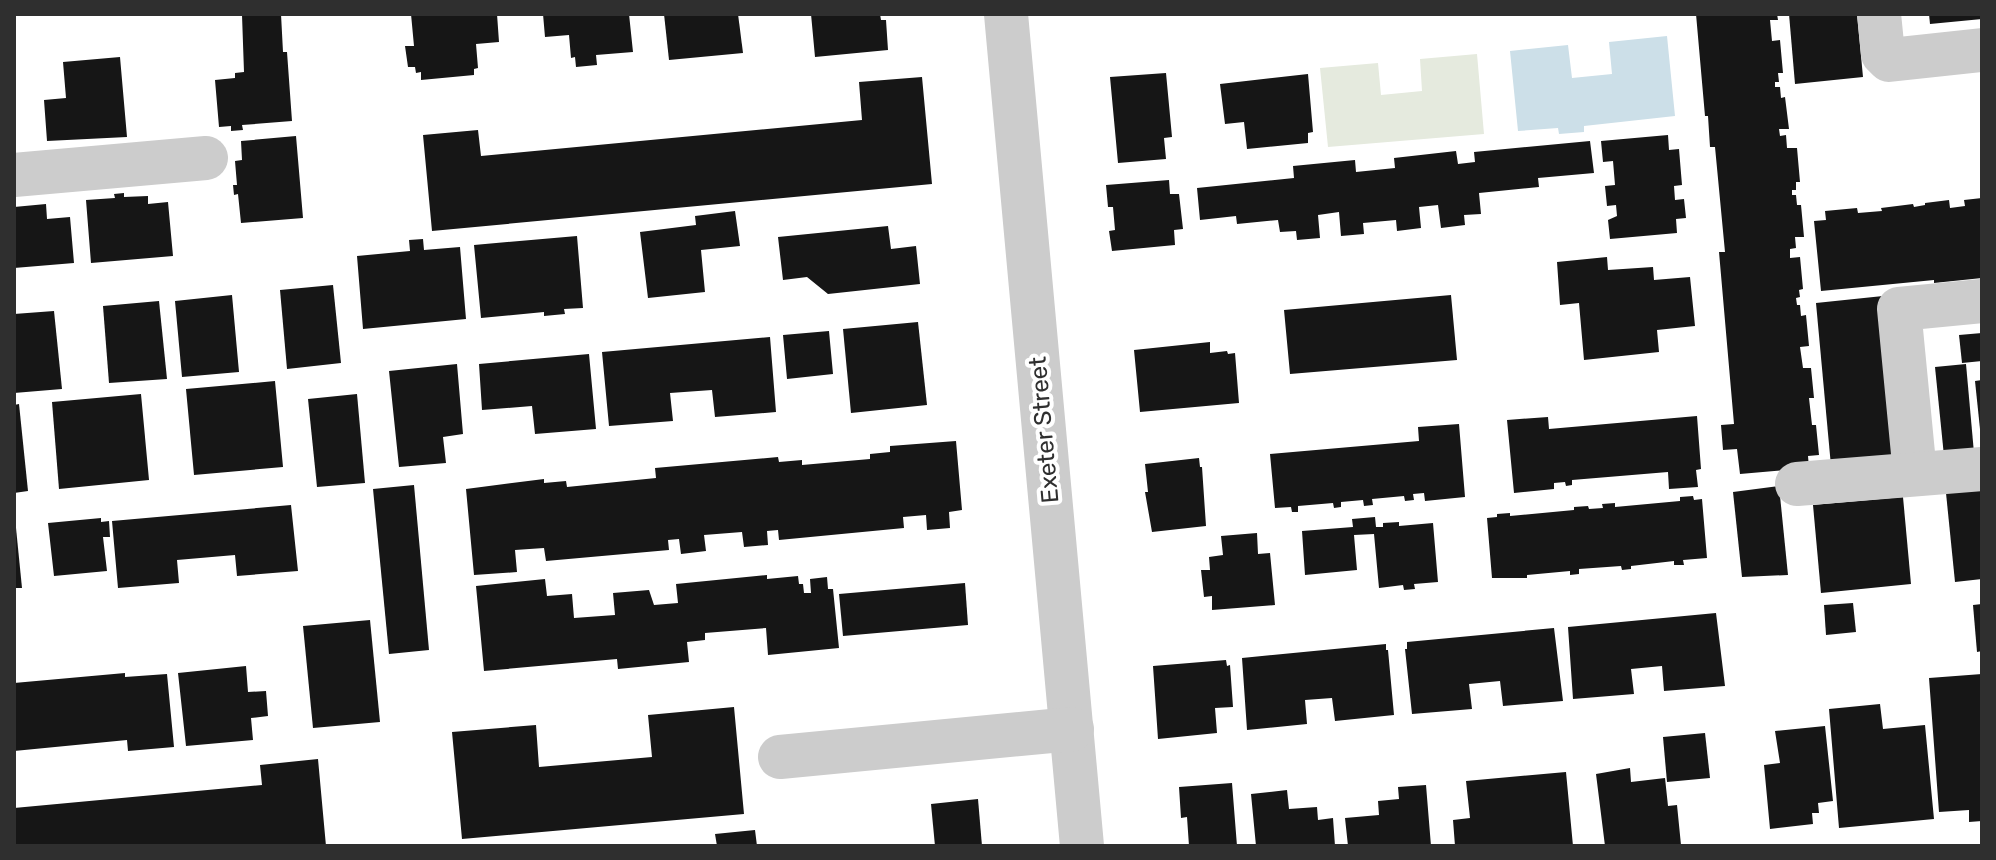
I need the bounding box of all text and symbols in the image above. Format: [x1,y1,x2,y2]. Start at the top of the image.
street label: Exeter Street [1024,355,1064,505]

